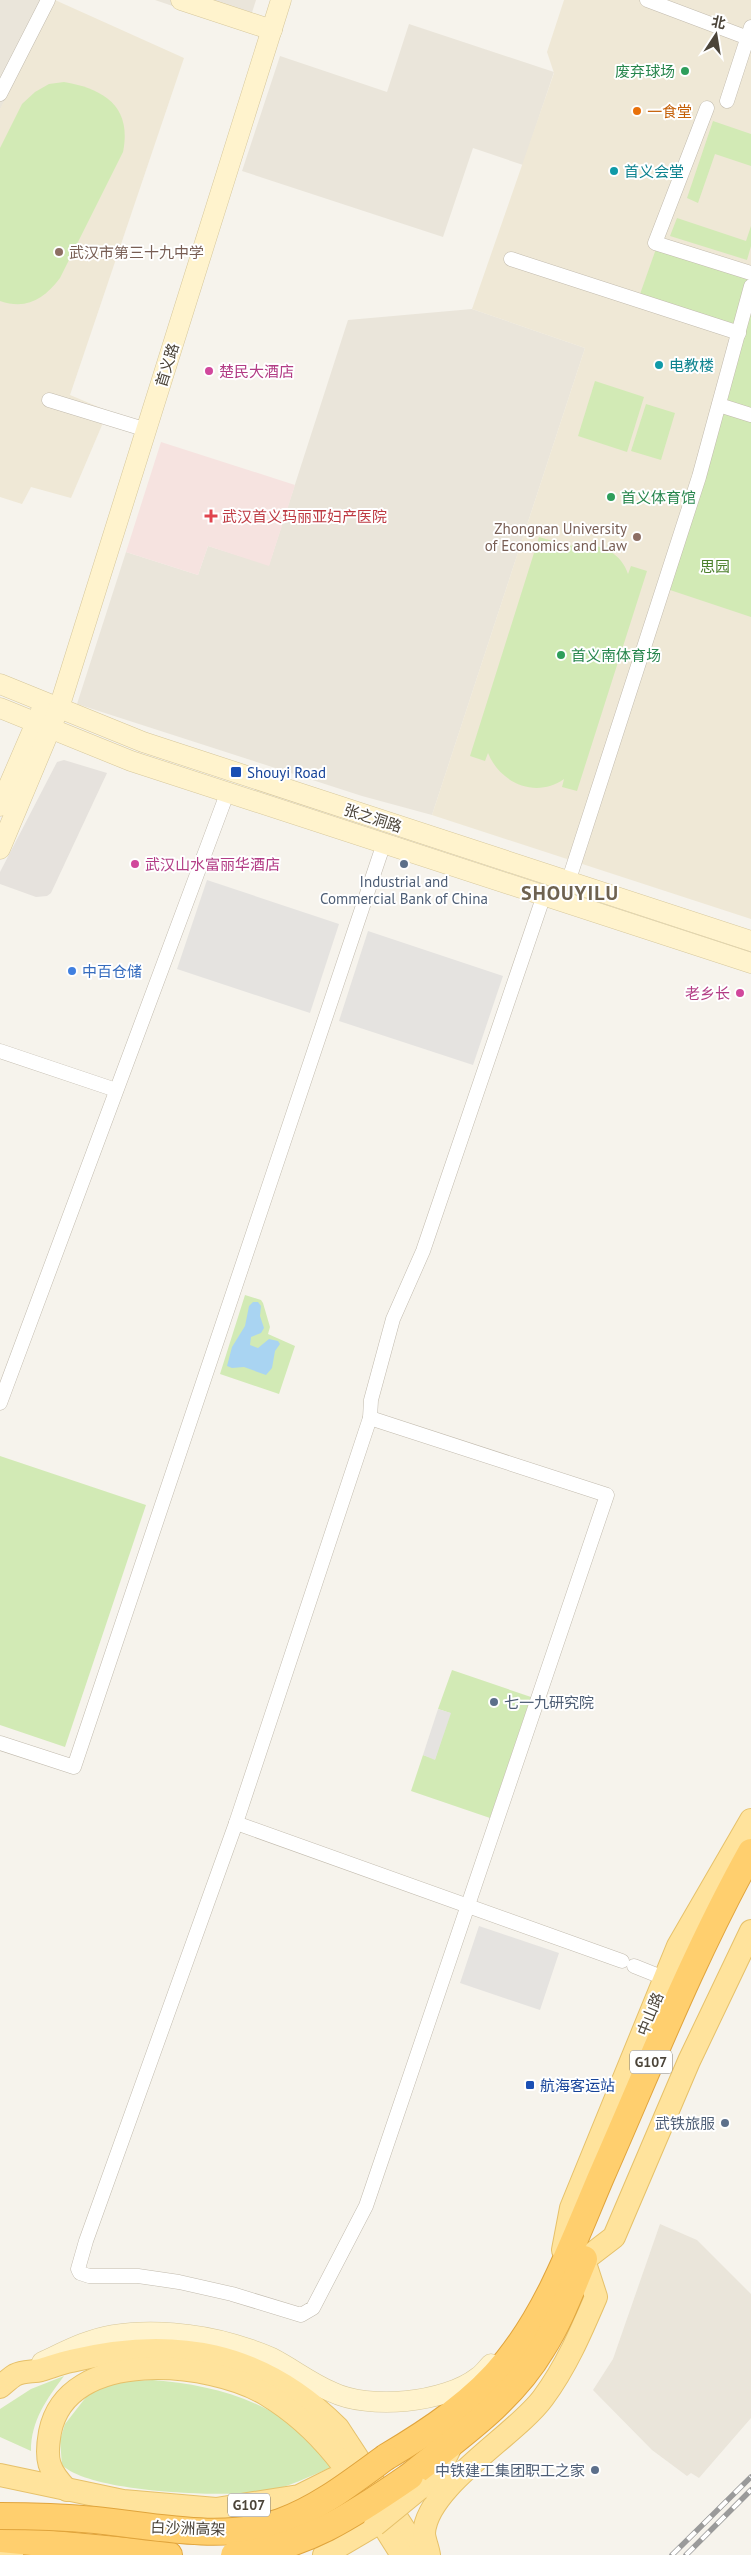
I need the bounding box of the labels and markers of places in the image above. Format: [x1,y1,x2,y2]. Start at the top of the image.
place label: 废弃球场 [615,62,675,81]
marker: 废弃球场 [679,65,691,77]
place label: 一食堂 [647,102,692,121]
marker: 一食堂 [631,105,643,117]
place label: 首义会堂 [624,162,684,181]
marker: 首义会堂 [608,165,620,177]
place label: 武汉市第三十九中学 [69,243,204,262]
marker: 武汉市第三十九中学 [53,246,65,258]
place label: 电教楼 [669,356,714,375]
marker: 电教楼 [653,359,665,371]
place label: 楚民大酒店 [219,362,294,381]
marker: 楚民大酒店 [203,365,215,377]
place label: 首义体育馆 [621,488,696,507]
marker: 首义体育馆 [605,491,617,503]
place label: 武汉首义玛丽亚妇产医院 [222,507,387,526]
marker: 武汉首义玛丽亚妇产医院 [204,509,218,523]
place label: Zhongnan University of Economics and Law [485,519,627,555]
marker: Zhongnan University of Economics and Law [631,531,643,543]
place label: 首义南体育场 [571,646,661,665]
marker: 首义南体育场 [555,649,567,661]
place label: Shouyi Road [247,763,326,782]
marker: Shouyi Road [229,765,243,779]
place label: 武汉山水富丽华酒店 [145,855,280,874]
marker: 武汉山水富丽华酒店 [129,858,141,870]
marker: Industrial and Commercial Bank of China [398,858,410,870]
place label: Industrial and Commercial Bank of China [320,872,488,908]
place label: 中百仓储 [82,962,142,981]
marker: 中百仓储 [66,965,78,977]
place label: 老乡长 [685,984,730,1003]
marker: 老乡长 [734,987,746,999]
place label: 七一九研究院 [504,1693,594,1712]
marker: 七一九研究院 [488,1696,500,1708]
place label: 航海客运站 [540,2076,615,2095]
marker: 航海客运站 [524,2079,536,2091]
place label: 武铁旅服 [655,2114,715,2133]
marker: 武铁旅服 [719,2117,731,2129]
place label: 中铁建工集团职工之家 [435,2461,585,2480]
marker: 中铁建工集团职工之家 [589,2464,601,2476]

